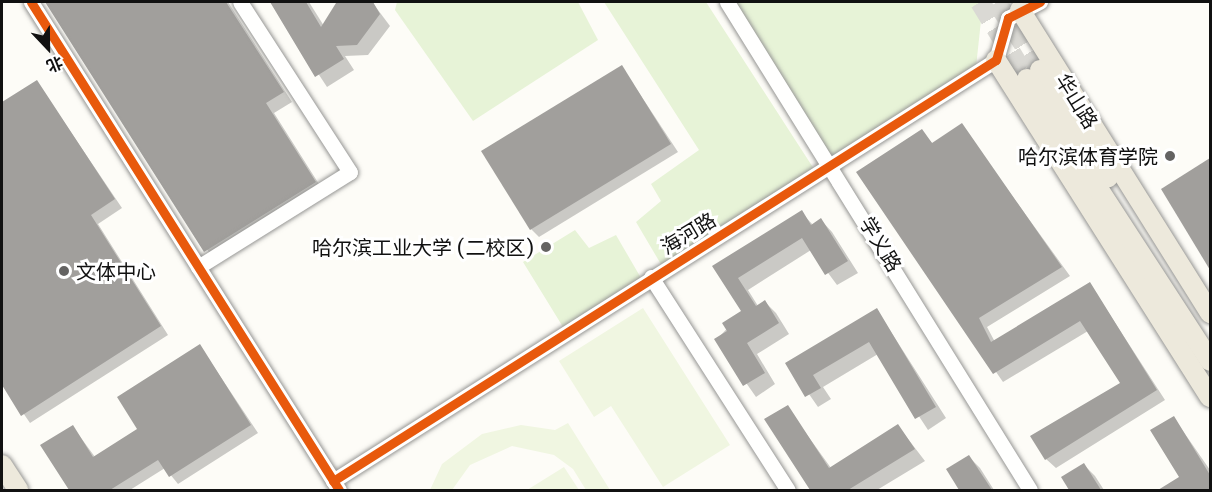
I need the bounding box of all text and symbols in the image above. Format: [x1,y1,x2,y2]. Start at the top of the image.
north arrow [18,18,78,78]
text: 北 [44,52,66,77]
street label: 华山路 [1051,69,1103,133]
place label: 哈尔滨体育学院 [1018,144,1158,168]
marker: 哈尔滨体育学院 [1163,149,1177,163]
street label: 海河路 [656,207,720,259]
street label: 学义路 [855,212,907,276]
place label: 哈尔滨工业大学 (二校区) [312,235,534,259]
marker: 哈尔滨工业大学 (二校区) [539,240,553,254]
place label: 文体中心 [76,259,156,283]
marker: 文体中心 [57,264,71,278]

